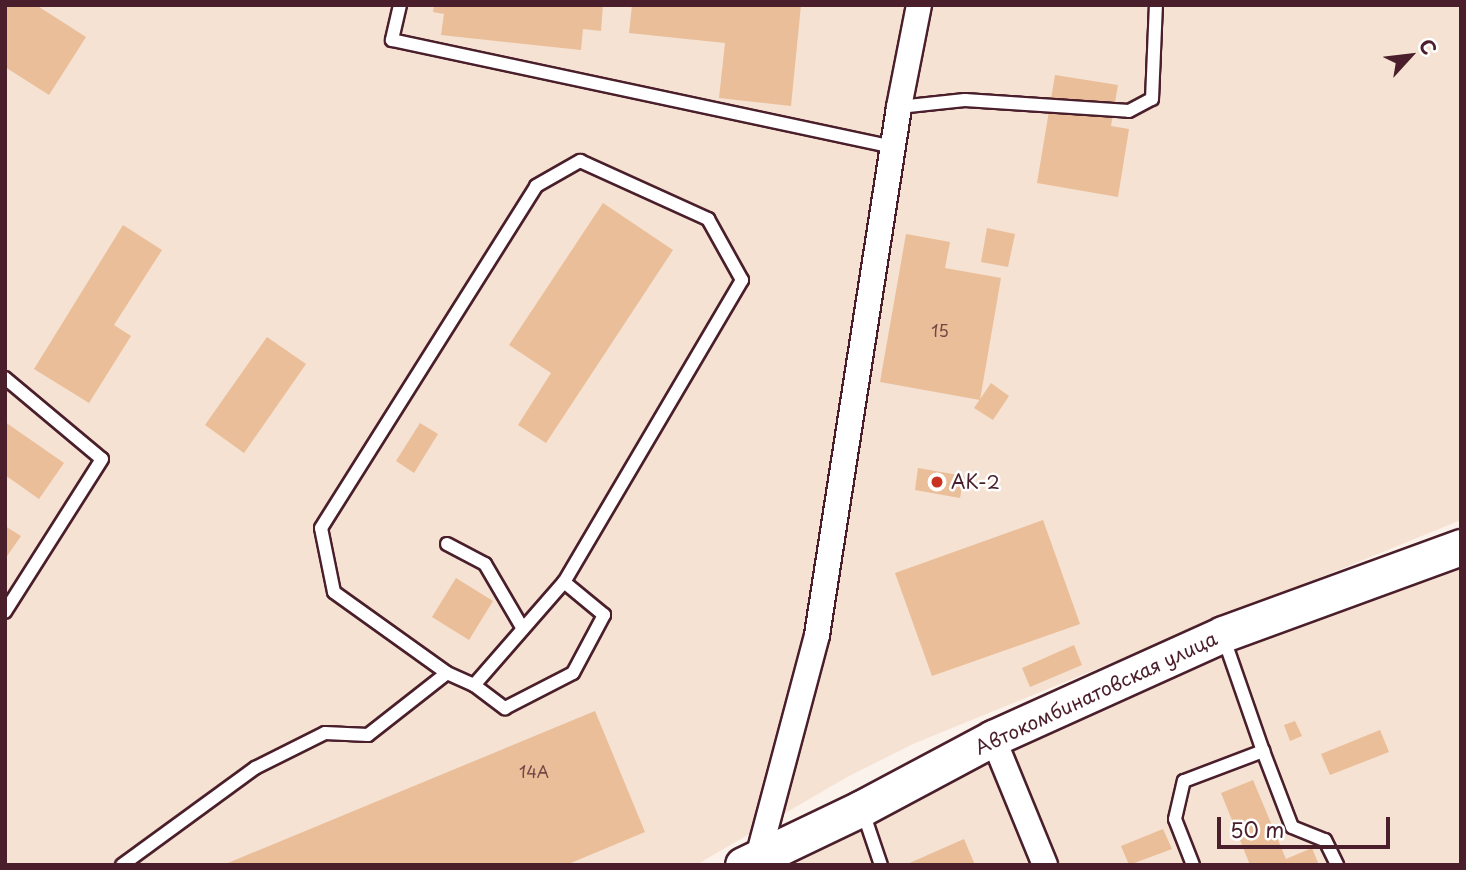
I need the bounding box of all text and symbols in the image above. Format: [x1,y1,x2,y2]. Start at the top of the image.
north arrow [1375,21,1445,91]
text: С [1413,34,1444,59]
house number: 15 [931,320,949,340]
place label: АК-2 [951,471,1000,493]
marker: АК-2 [929,474,945,490]
street label: Автокомбинатовская улица [971,627,1221,759]
house number: 14А [519,761,549,781]
scale bar [1221,804,1394,848]
text: 50 m [1230,813,1284,845]

